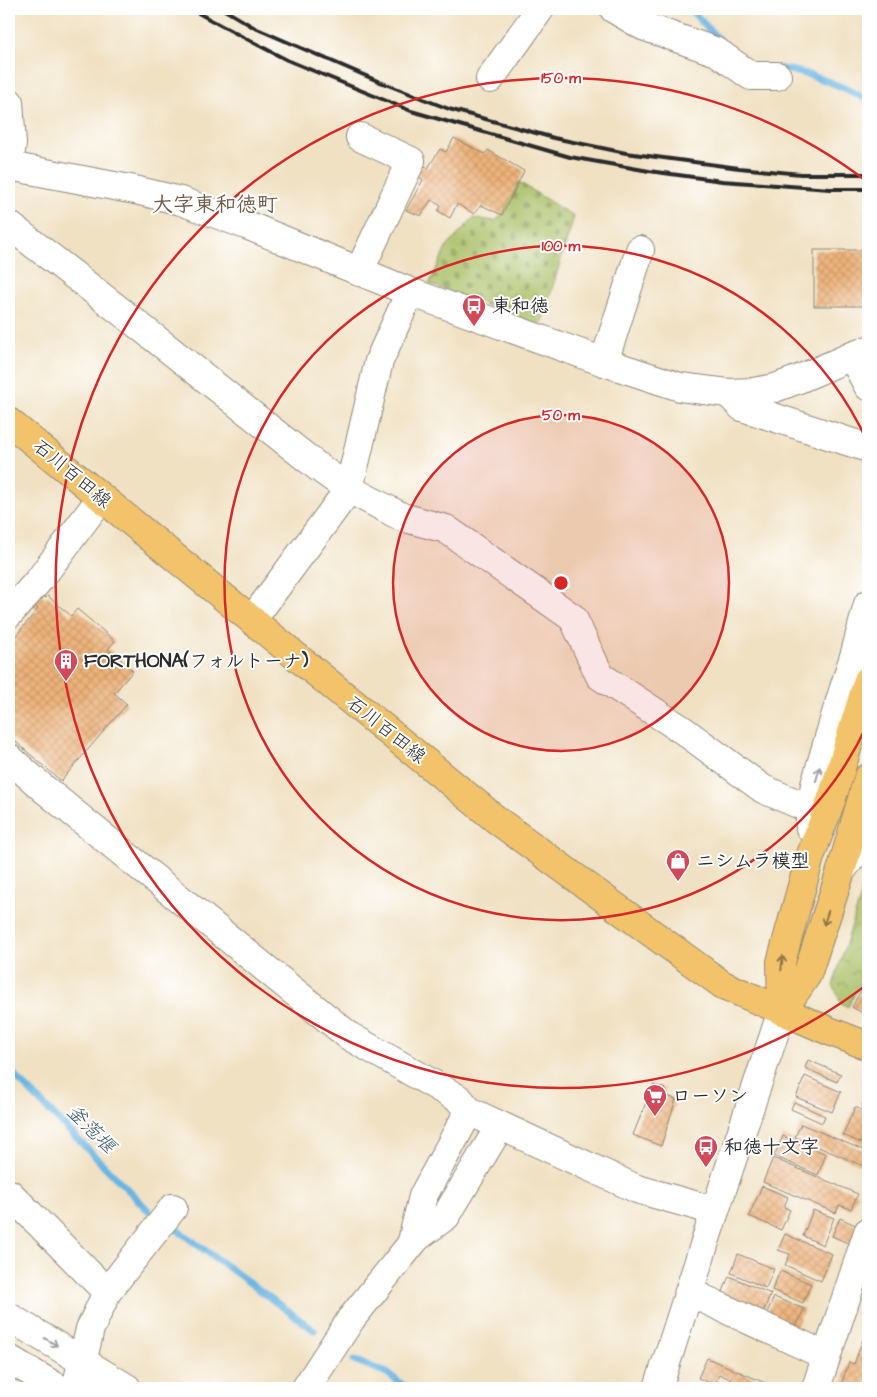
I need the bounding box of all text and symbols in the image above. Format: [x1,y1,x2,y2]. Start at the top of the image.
text: 150 m [541,68,581,89]
district label: 大字東和徳町 [152,190,278,219]
text: 100 m [542,236,581,257]
bus stop icon: 東和徳 [461,293,487,327]
place label: 東和徳 [492,293,549,320]
text: 50 m [542,405,580,426]
street label: 石川百田線 [27,433,117,515]
centre of rings [552,574,570,592]
building icon: FORTHONA(フォルトーナ) [53,648,79,682]
place label: FORTHONA(フォルトーナ) [84,648,309,675]
street label: 石川百田線 [341,690,431,770]
one-way arrow [814,766,824,782]
shop icon: ニシムラ模型 [665,848,691,882]
place label: ニシムラ模型 [696,848,810,875]
one-way arrow [820,909,830,925]
one-way arrow [777,955,787,971]
supermarket icon: ローソン [642,1083,668,1117]
place label: ローソン [672,1083,748,1110]
water label: 釜萢堰 [60,1098,124,1162]
bus stop icon: 和徳十文字 [693,1134,719,1168]
place label: 和徳十文字 [724,1134,819,1161]
one-way arrow [43,1337,57,1347]

